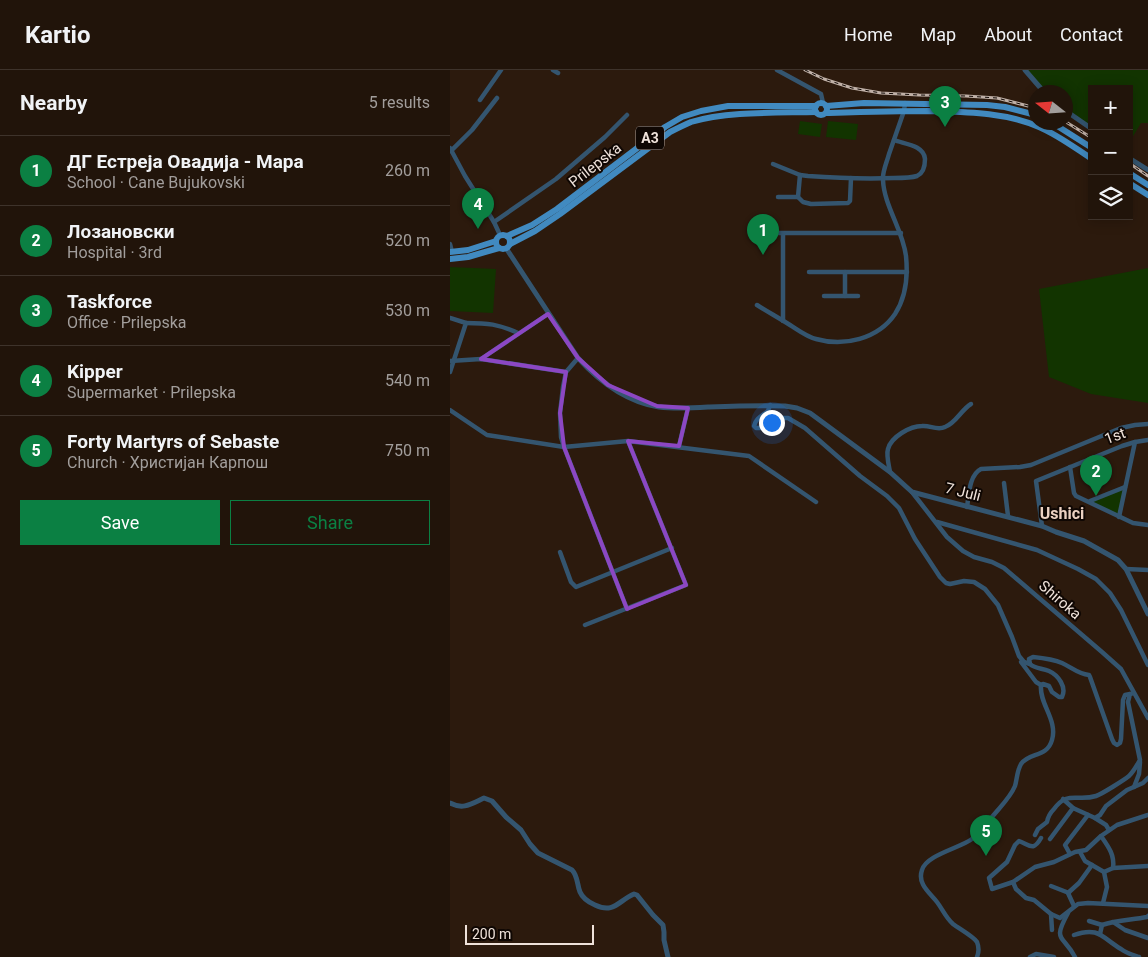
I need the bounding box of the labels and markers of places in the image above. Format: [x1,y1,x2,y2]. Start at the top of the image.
pin: 3 [929,86,961,127]
pin: 4 [462,188,494,229]
pin: 1 [747,214,779,255]
pin: 2 [1080,455,1112,496]
pin: 5 [970,815,1002,856]

